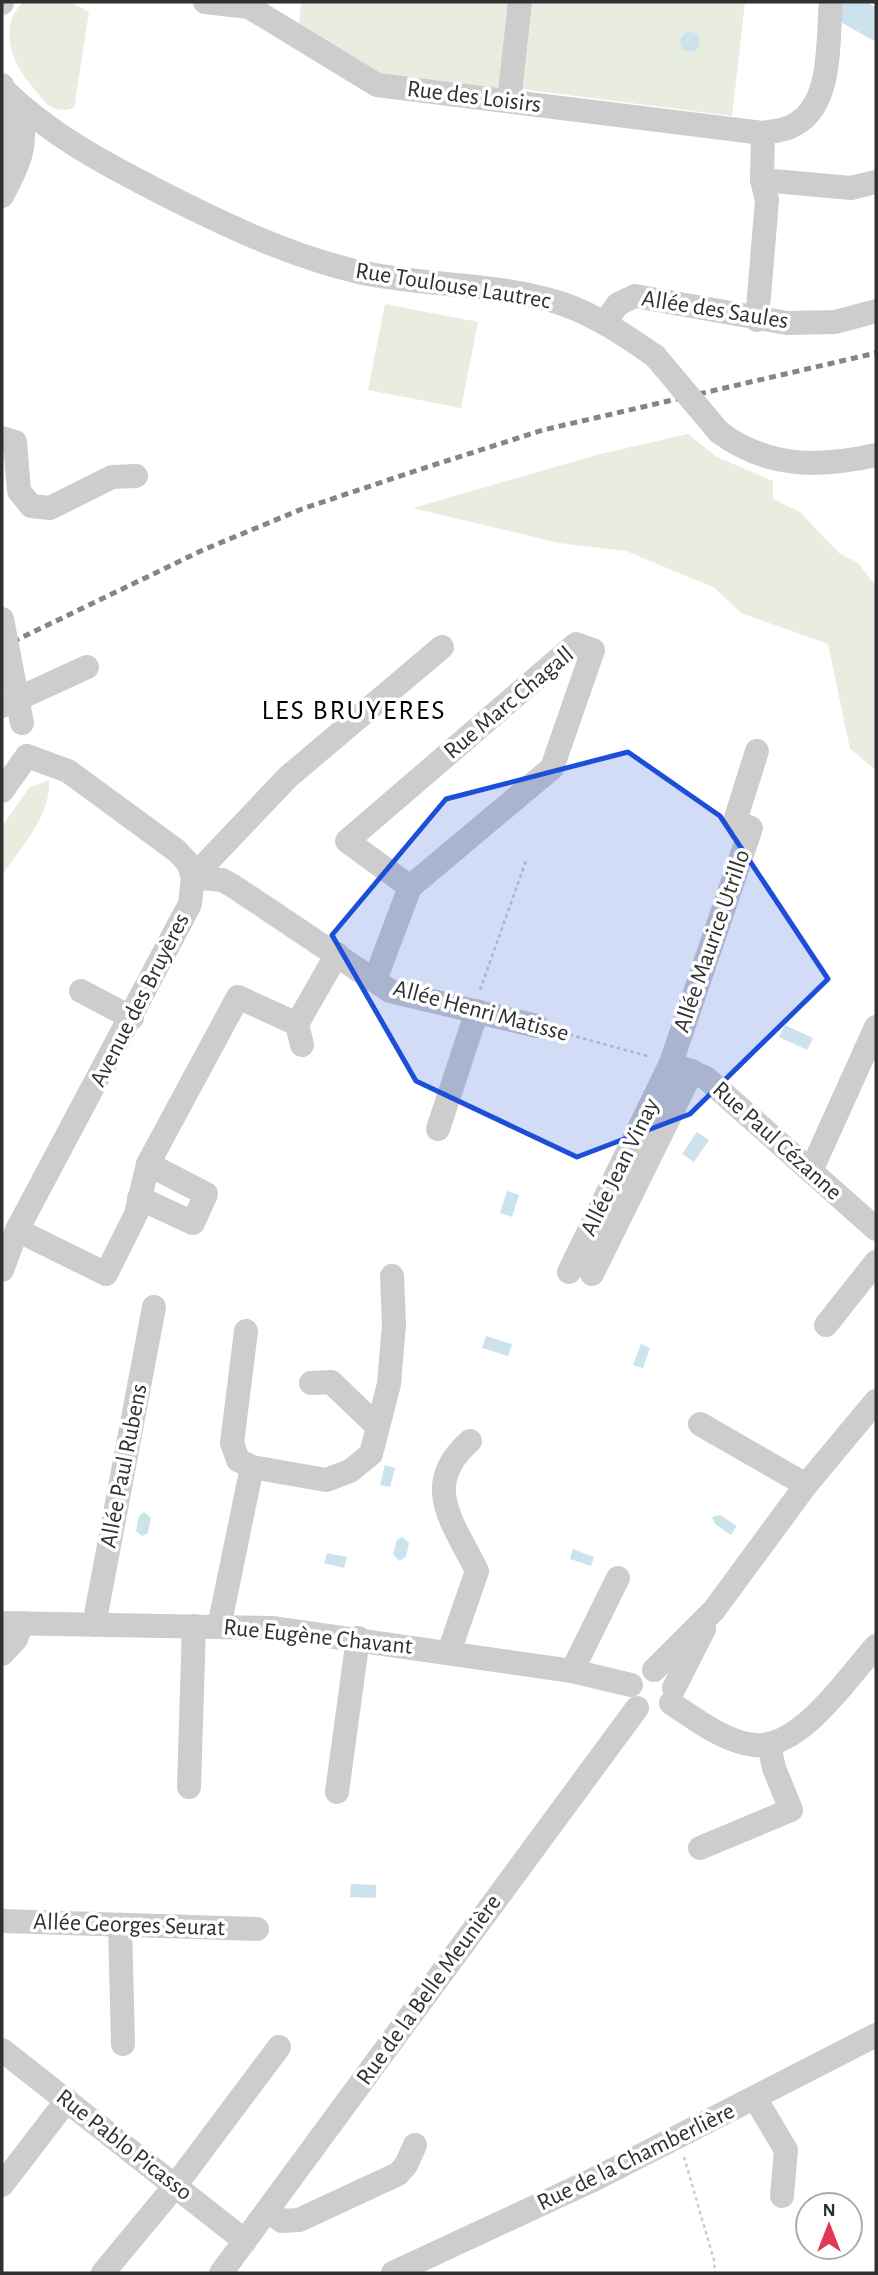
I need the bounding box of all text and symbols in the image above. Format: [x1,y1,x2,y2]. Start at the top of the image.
street label: Rue des Loisirs [406,77,542,117]
street label: Rue Toulouse Lautrec [354,259,552,313]
street label: Allée des Saules [640,287,790,333]
street label: Rue Marc Chagall [440,642,578,764]
district label: LES BRUYERES [261,697,447,725]
street label: Allée Maurice Utrillo [670,847,754,1035]
street label: Avenue des Bruyères [86,909,194,1091]
street label: Allée Henri Matisse [391,976,571,1046]
street label: Rue Paul Cézanne [708,1077,846,1205]
street label: Allée Jean Vinay [576,1094,664,1240]
street label: Allée Paul Rubens [96,1382,152,1550]
street label: Rue Eugène Chavant [222,1615,414,1659]
street label: Rue de la Belle Meunière [352,1890,506,2090]
street label: Allée Georges Seurat [33,1910,226,1940]
street label: Rue Pablo Picasso [52,2085,196,2205]
street label: Rue de la Chamberlière [534,2099,738,2215]
north arrow [794,2191,864,2261]
text: N [822,2201,836,2220]

